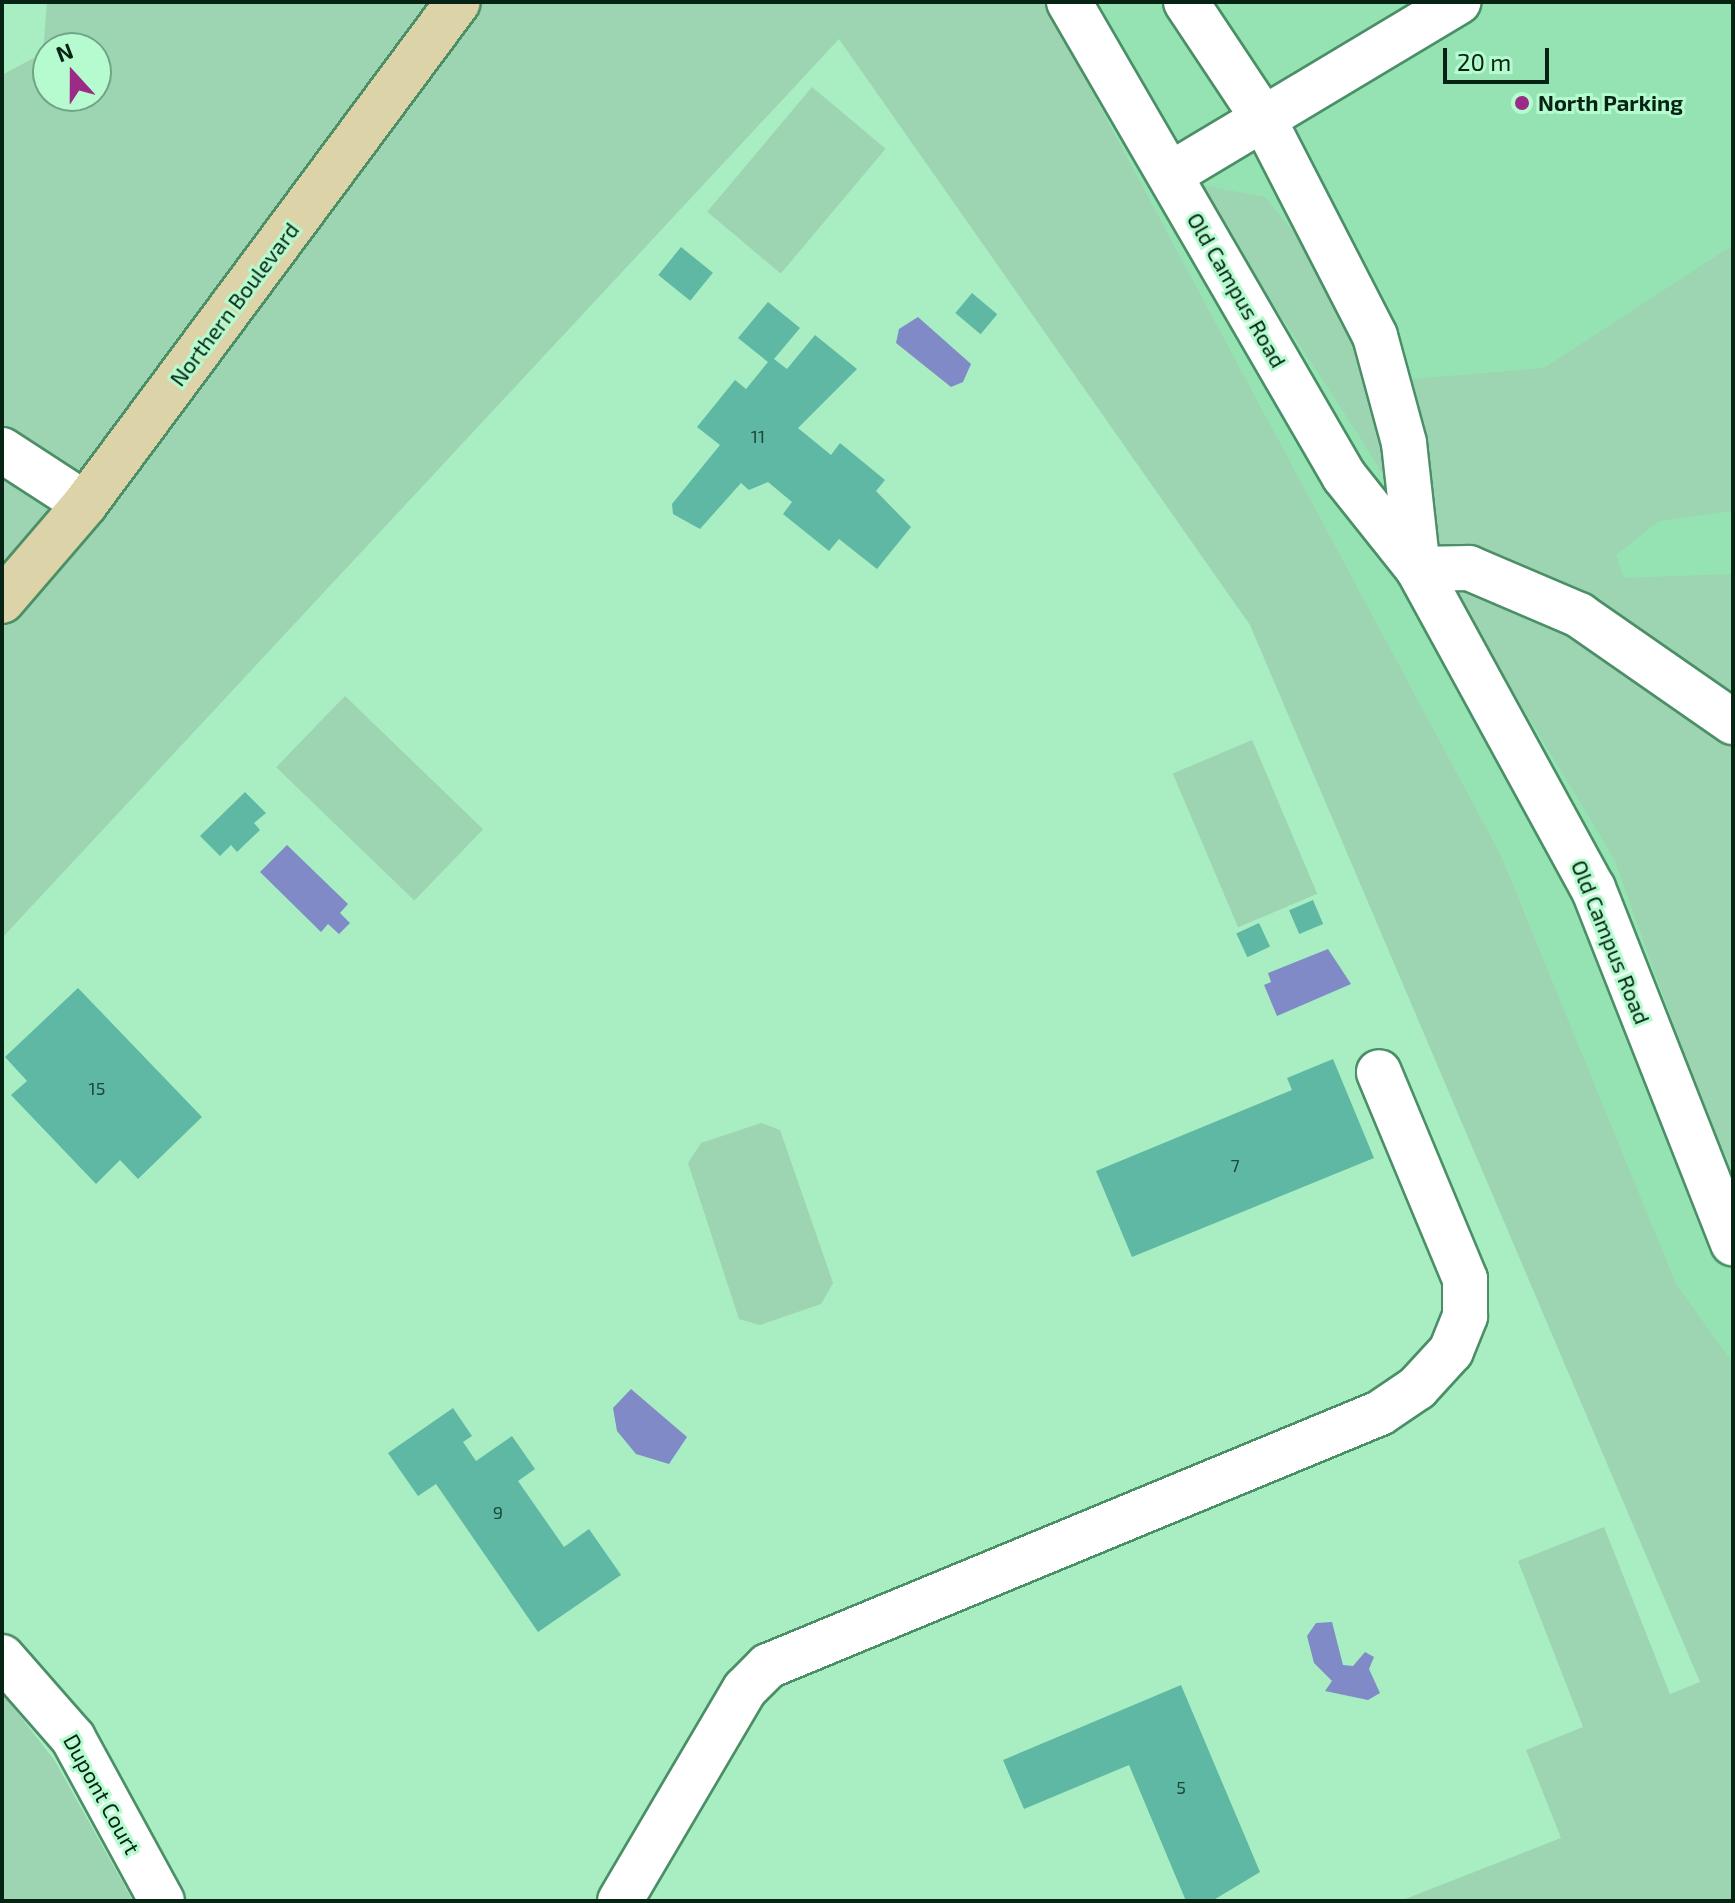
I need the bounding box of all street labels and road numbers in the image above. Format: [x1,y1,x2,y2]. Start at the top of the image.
street label: Old Campus Road [1182,208,1292,372]
street label: Northern Boulevard [164,217,304,391]
street label: Old Campus Road [1566,856,1656,1028]
street label: Dupont Court [58,1729,146,1859]

